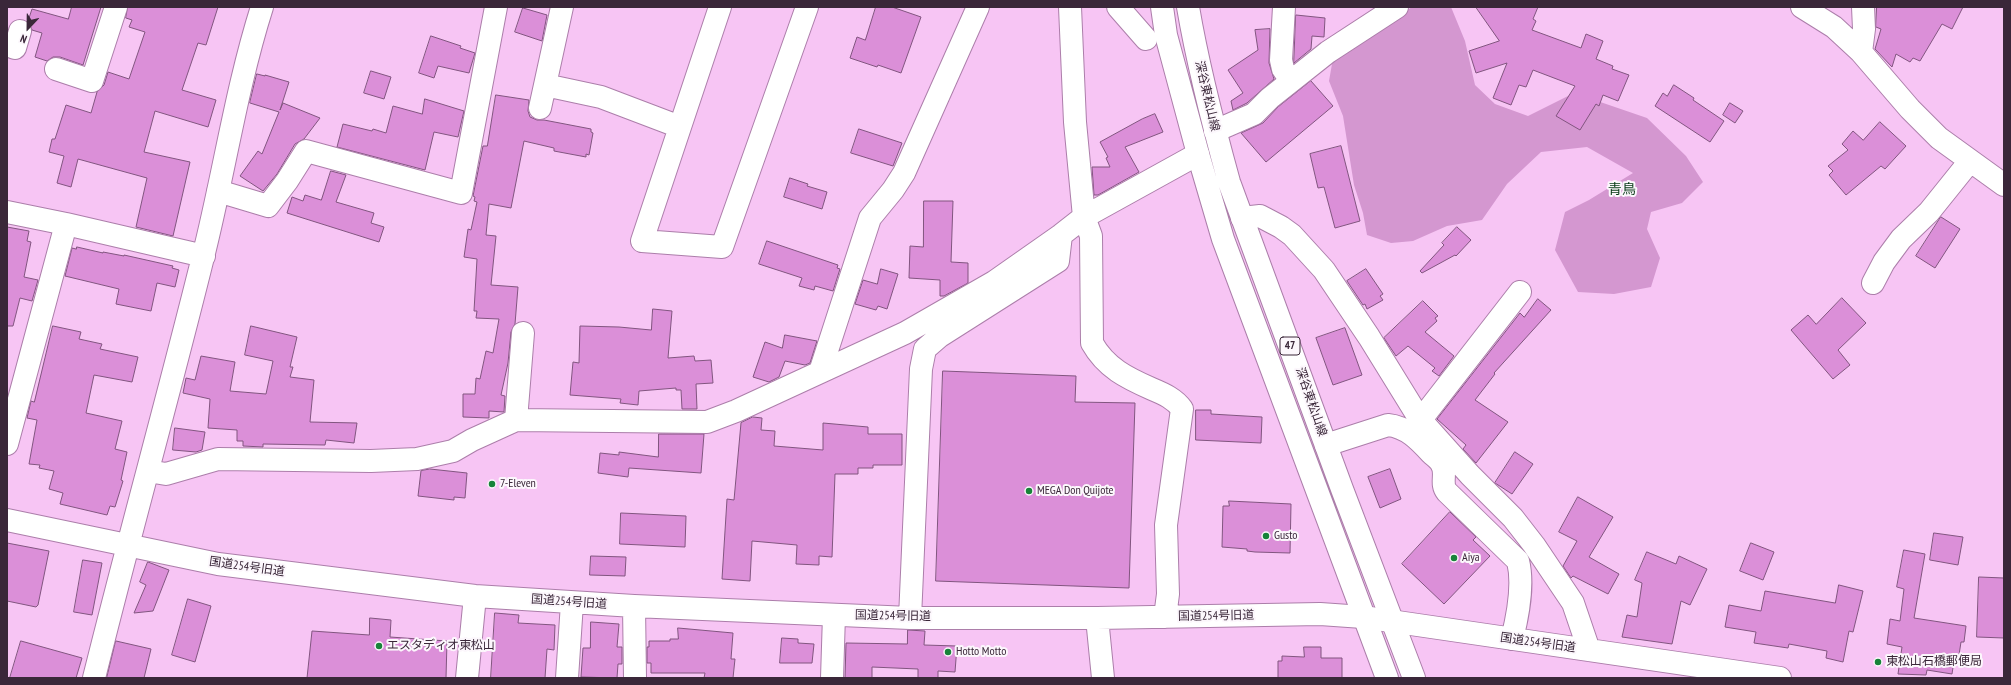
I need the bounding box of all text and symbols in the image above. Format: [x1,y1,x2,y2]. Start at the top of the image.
north arrow [8,8,48,48]
text: N [18,32,29,47]
street label: 深谷東松山線 [1192,59,1222,133]
district label: 青鳥 [1608,182,1636,198]
road number: 47 [1280,337,1300,355]
street label: 深谷東松山線 [1292,366,1330,438]
place label: 7-Eleven [500,477,536,491]
marker: 7-Eleven [487,479,497,489]
place label: MEGA Don Quijote [1037,484,1114,498]
marker: MEGA Don Quijote [1024,486,1034,496]
place label: Gusto [1274,529,1298,543]
marker: Gusto [1261,531,1271,541]
place label: Aiya [1462,551,1480,565]
marker: Aiya [1449,553,1459,563]
street label: 国道254号旧道 [208,555,286,579]
street label: 国道254号旧道 [530,592,608,612]
street label: 国道254号旧道 [855,608,931,624]
street label: 国道254号旧道 [1178,608,1254,624]
street label: 国道254号旧道 [1499,631,1577,655]
place label: エスタディオ東松山 [387,639,495,653]
marker: エスタディオ東松山 [374,641,384,651]
place label: Hotto Motto [956,645,1006,659]
marker: Hotto Motto [943,647,953,657]
place label: 東松山石橋郵便局 [1886,655,1982,669]
marker: 東松山石橋郵便局 [1873,657,1883,667]

